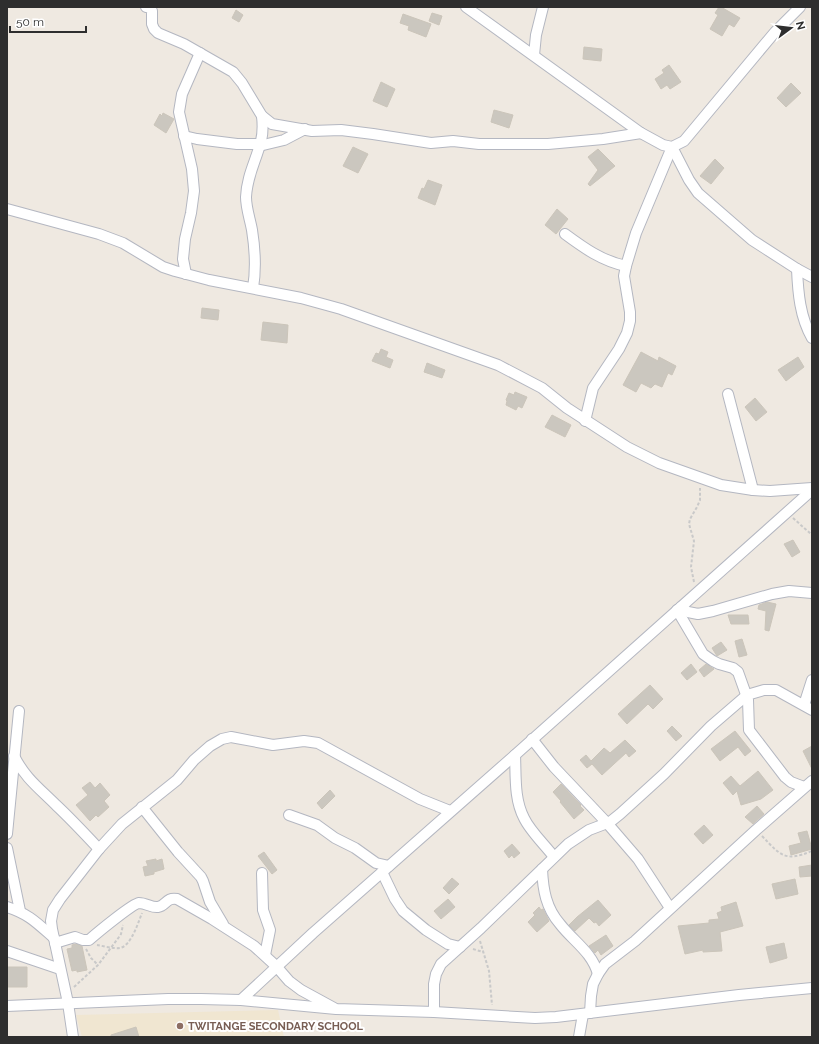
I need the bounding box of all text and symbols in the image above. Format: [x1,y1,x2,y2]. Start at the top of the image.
scale bar [10,8,86,34]
north arrow [771,8,811,48]
text: 50 m [16,15,44,29]
text: N [793,20,808,31]
place label: TWITANGE SECONDARY SCHOOL [188,1020,363,1033]
marker: TWITANGE SECONDARY SCHOOL [175,1021,185,1031]

